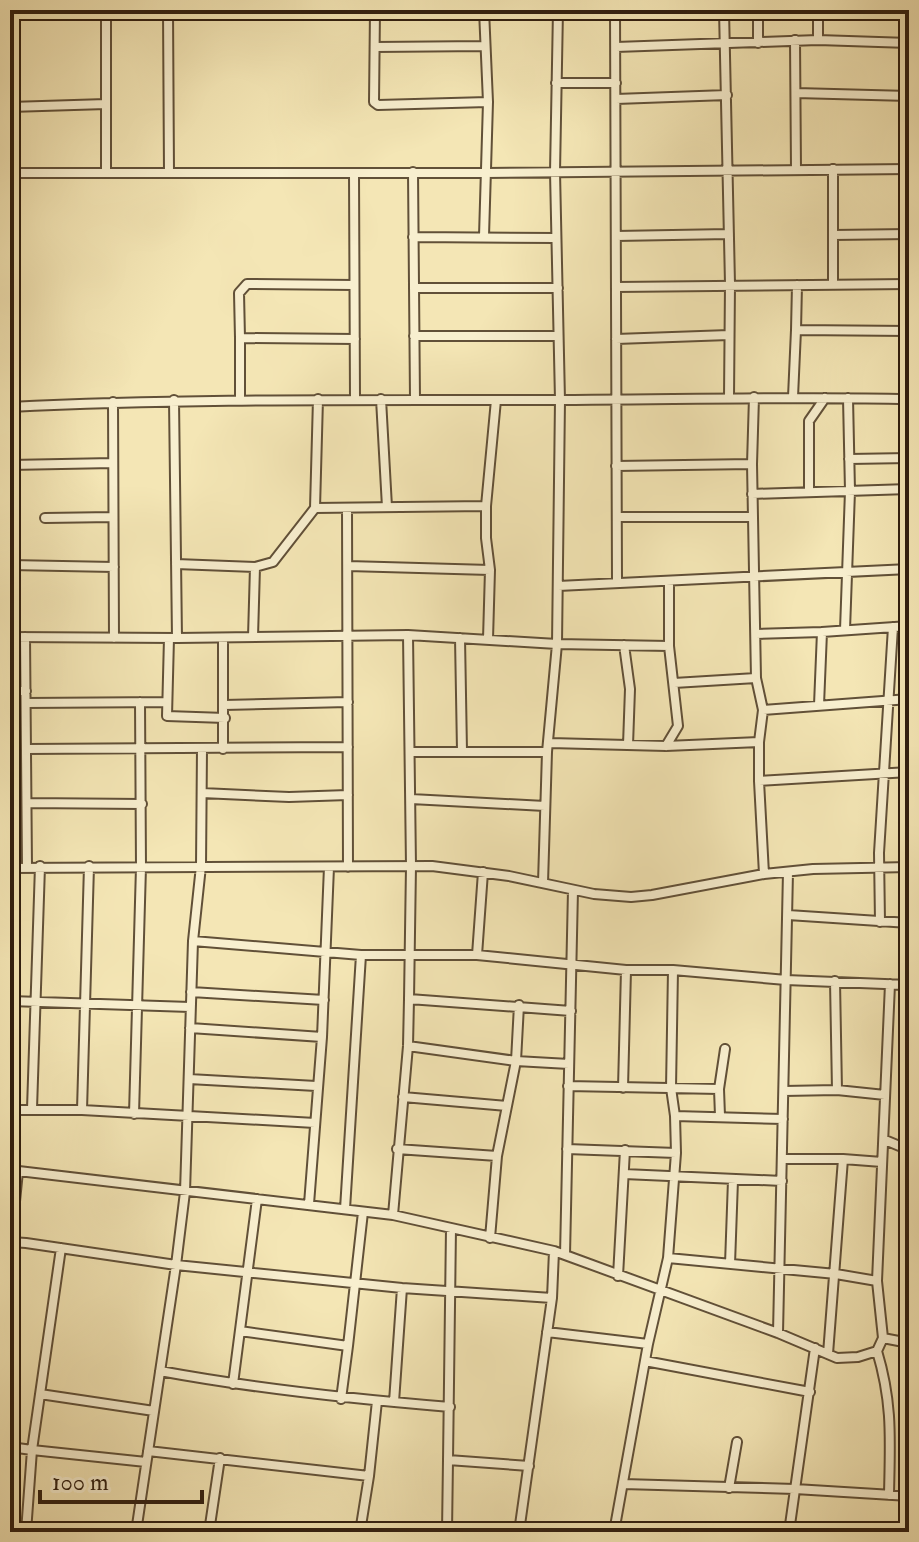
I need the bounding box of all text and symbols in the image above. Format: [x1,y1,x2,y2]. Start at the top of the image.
scale bar [40,1454,202,1504]
text: 100 m [52,1467,109,1498]

